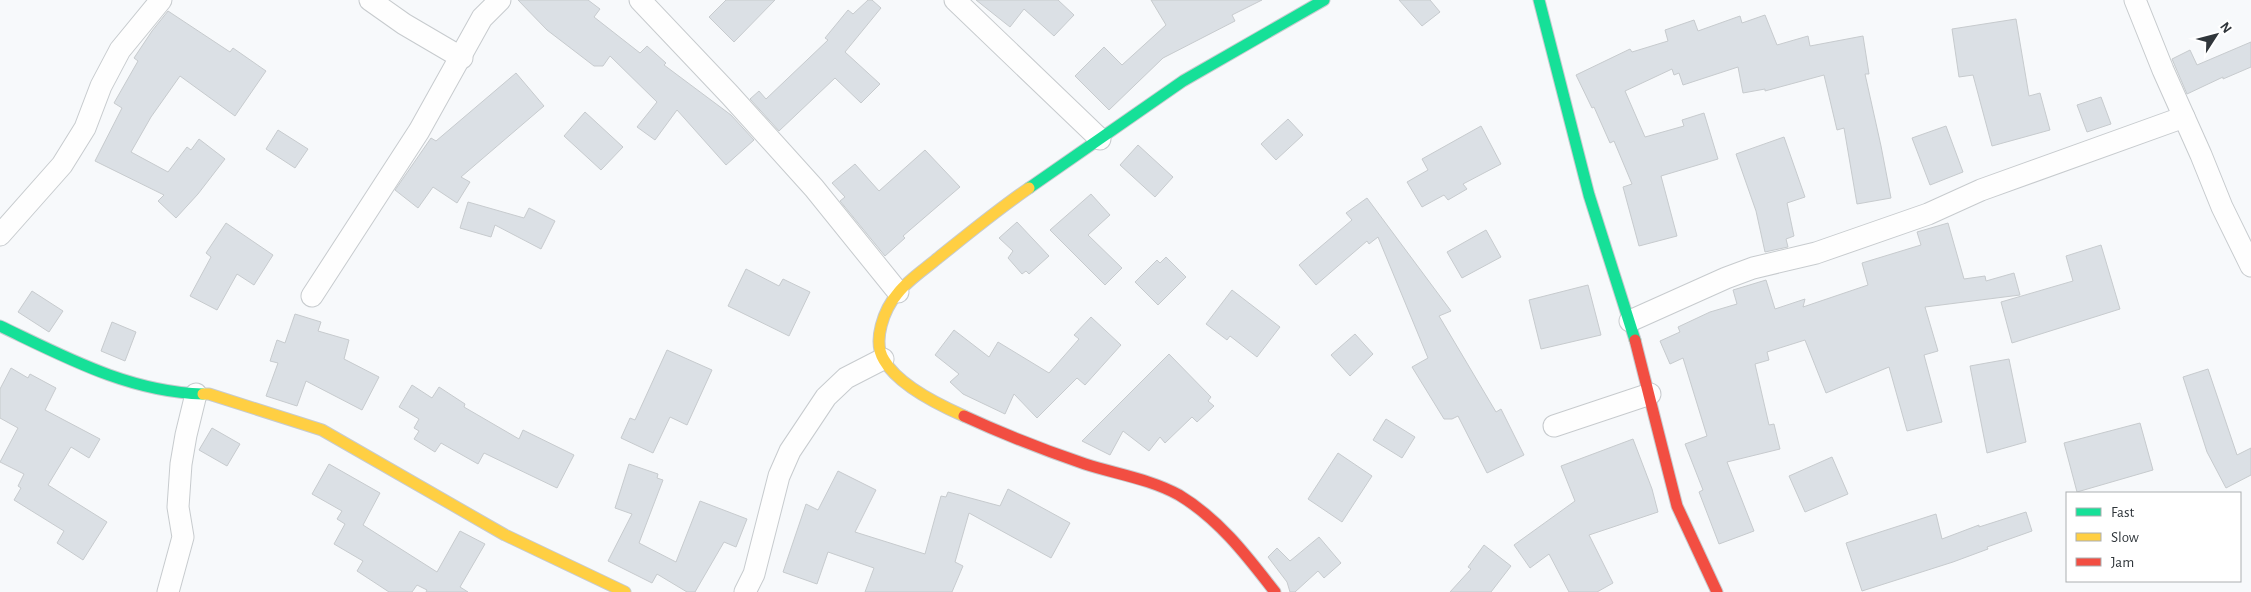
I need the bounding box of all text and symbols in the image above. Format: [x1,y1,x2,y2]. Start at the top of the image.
north arrow [2191,10,2241,60]
text: N [2217,20,2234,36]
legend [2066,492,2241,582]
text: Fast [2111,505,2135,520]
text: Slow [2111,530,2139,545]
text: Jam [2111,555,2134,570]

